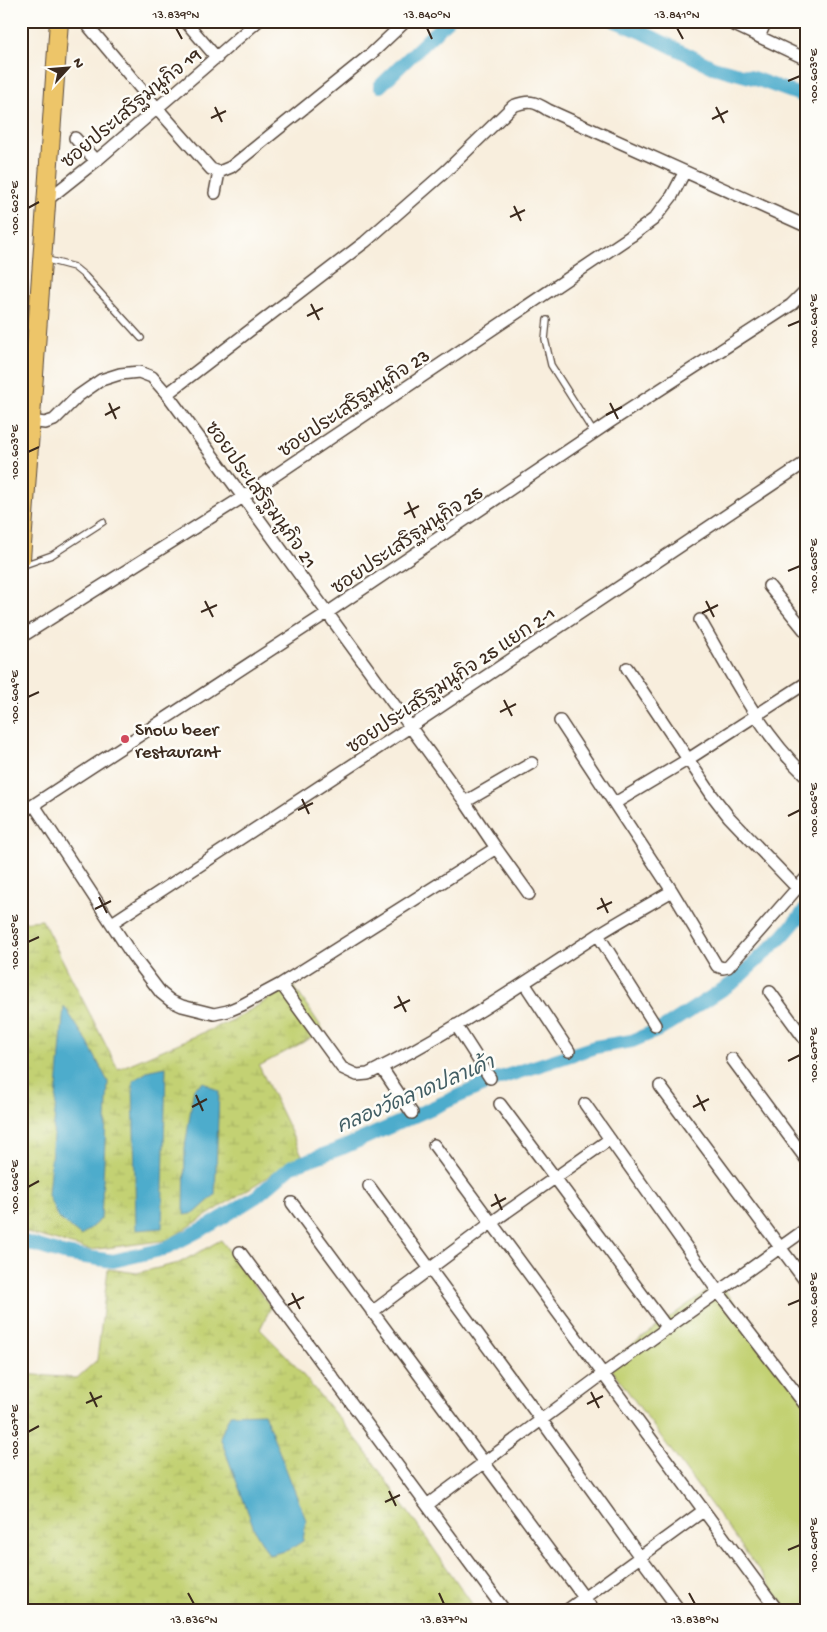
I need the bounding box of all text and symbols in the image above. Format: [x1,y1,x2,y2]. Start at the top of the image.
text: 13.839°N [152,9,200,23]
text: 13.840°N [402,9,451,23]
text: 13.841°N [653,9,700,23]
north arrow [42,42,92,92]
street label: ซอยประเสริฐมนูกิจ 19 [56,43,207,175]
text: 100.603°E [808,48,822,104]
text: N [68,56,87,71]
text: 100.602°E [9,181,23,236]
text: 100.604°E [808,294,822,349]
street label: ซอยประเสริฐมนูกิจ 23 [274,344,435,464]
street label: ซอยประเสริฐมนูกิจ 21 [198,417,322,574]
text: 100.603°E [9,424,23,480]
street label: ซอยประเสริฐมนูกิจ 25 [327,481,488,601]
text: 100.605°E [808,538,822,594]
street label: ซอยประเสริฐมนูกิจ 25 แยก 2-1 [342,602,561,760]
text: 100.604°E [9,670,23,725]
place label: Snow beer restaurant [135,720,222,765]
marker: Snow beer restaurant [119,733,131,745]
text: 100.606°E [808,782,822,838]
text: 100.605°E [9,914,23,970]
text: 100.607°E [808,1027,822,1083]
water label: คลองวัดลาดปลาเค้า [333,1049,500,1140]
text: 100.606°E [9,1159,23,1215]
text: 100.608°E [808,1272,822,1328]
text: 100.607°E [9,1404,23,1460]
text: 100.609°E [808,1517,822,1573]
text: 13.836°N [170,1614,218,1628]
text: 13.837°N [419,1614,468,1628]
text: 13.838°N [670,1614,719,1628]

